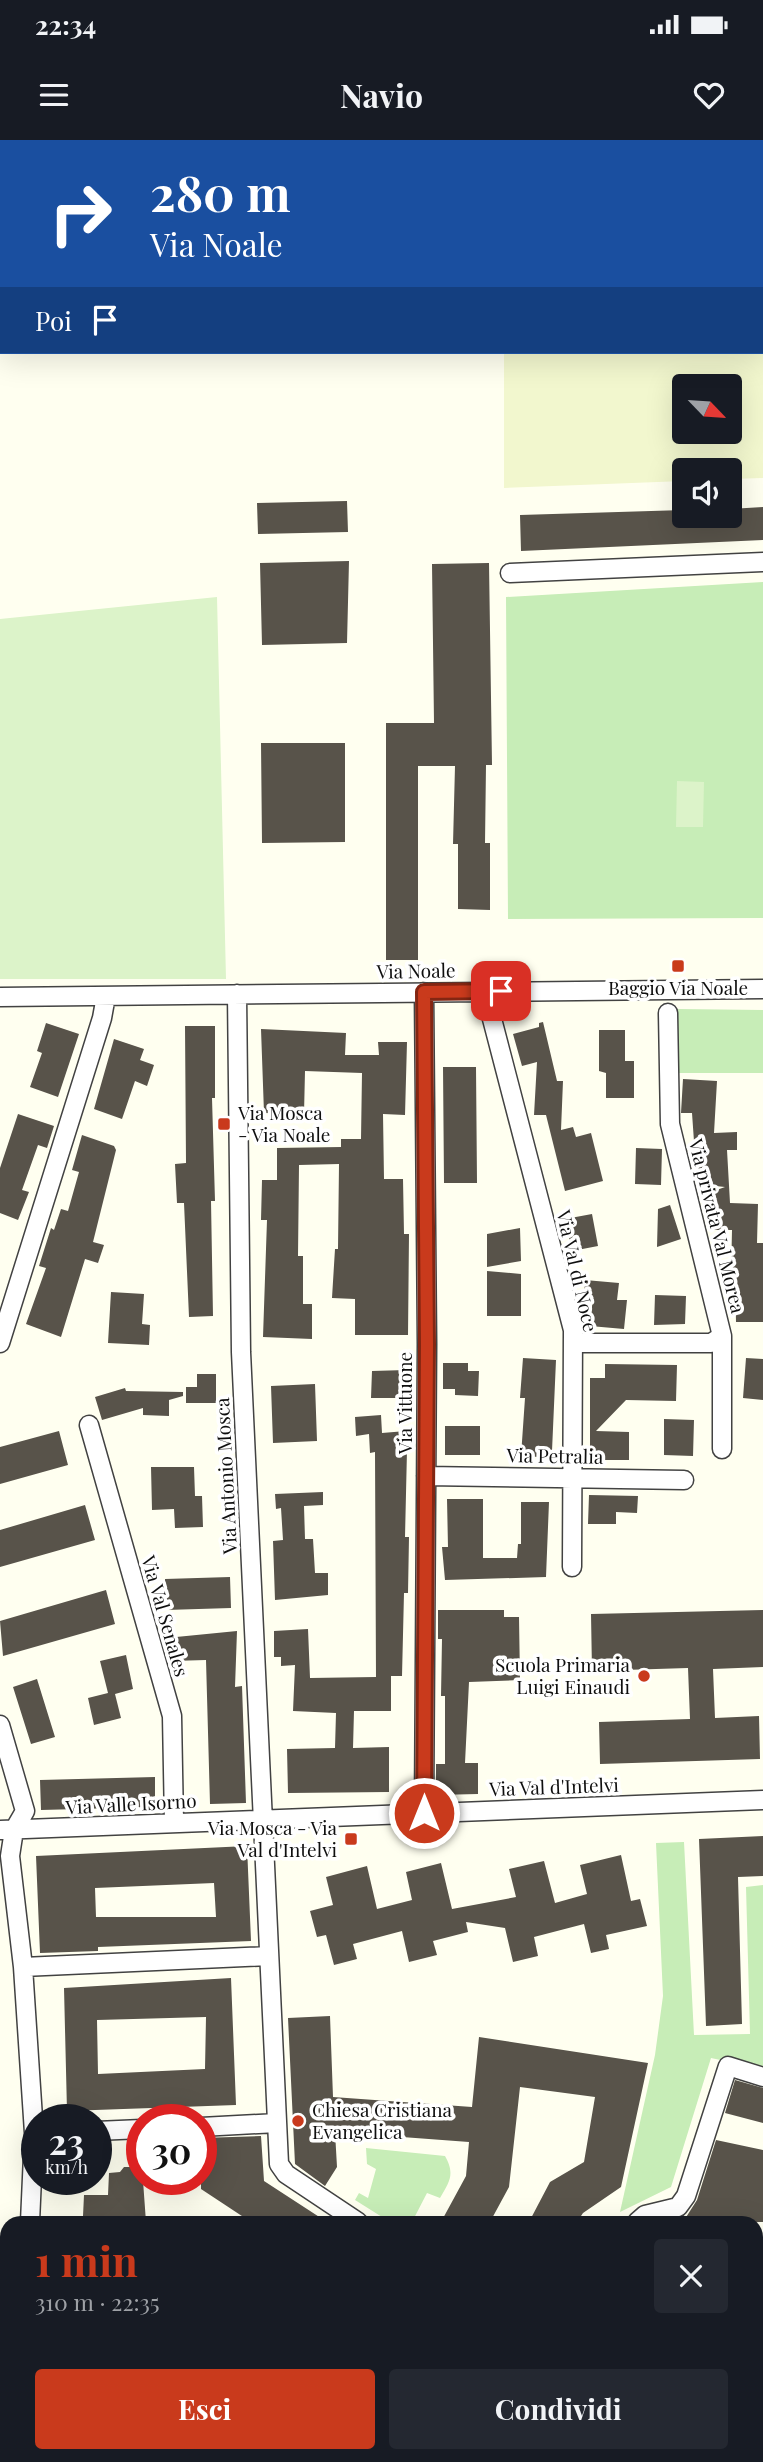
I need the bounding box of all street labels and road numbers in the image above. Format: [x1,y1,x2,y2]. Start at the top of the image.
street label: Via Noale [375,956,456,984]
street label: Via privata Val Morea [683,1135,752,1316]
street label: Via Val di Noce [551,1206,605,1334]
street label: Via Vittuone [391,1352,417,1455]
street label: Via Antonio Mosca [208,1397,242,1556]
street label: Via Petralia [505,1441,604,1469]
street label: Via Val Senales [136,1551,196,1679]
street label: Via Val d'Intelvi [488,1771,620,1801]
street label: Via Valle Isorno [64,1787,197,1819]

